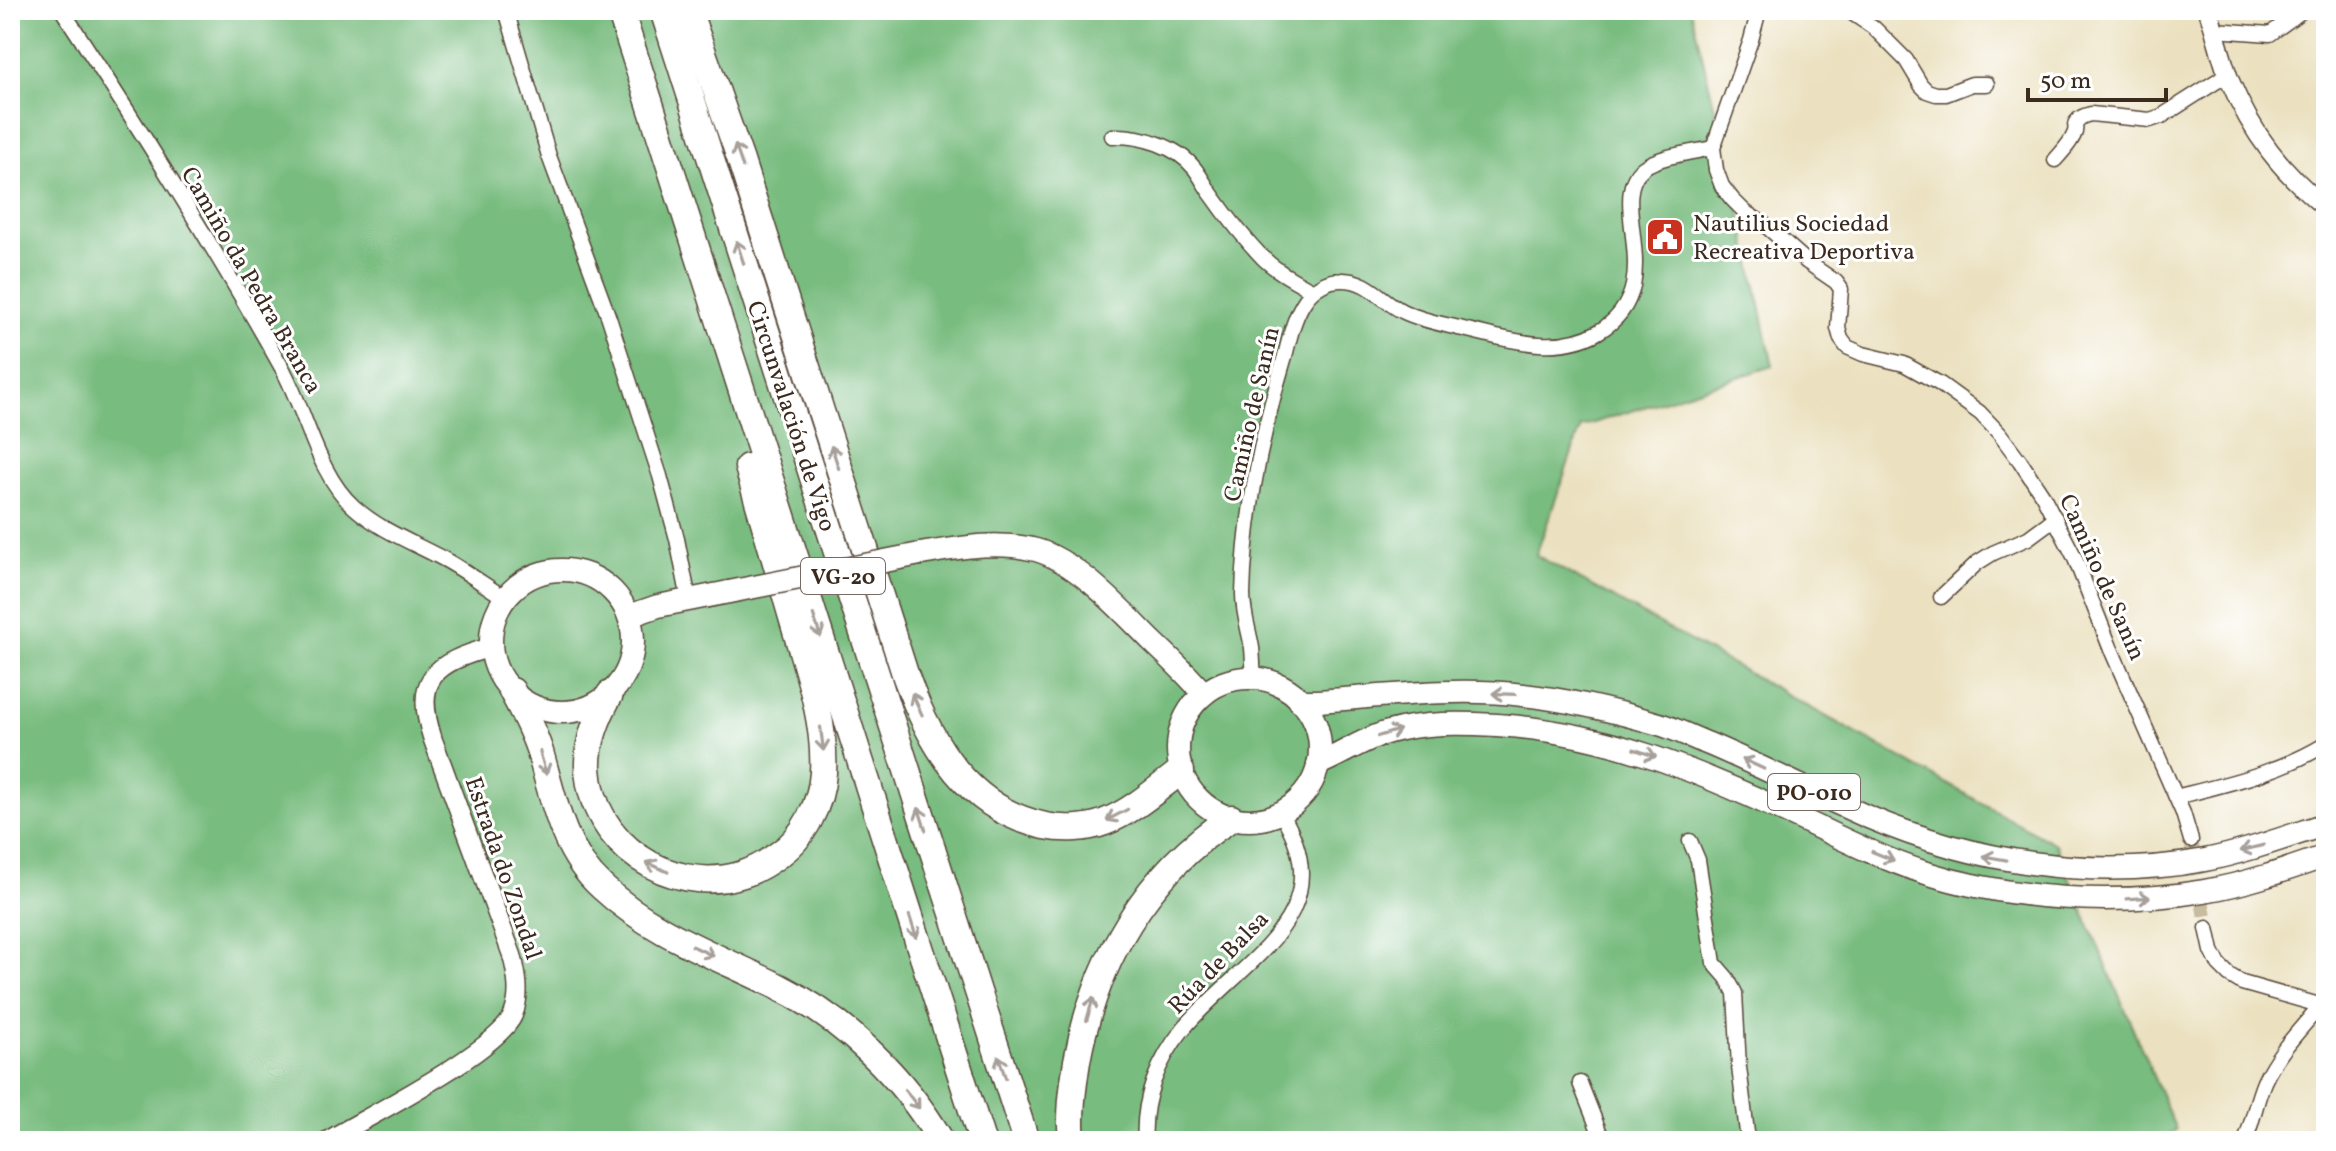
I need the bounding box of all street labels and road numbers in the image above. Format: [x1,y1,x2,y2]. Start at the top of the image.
street label: Camiño da Pedra Branca [171,161,329,401]
street label: Circunvalación de Vigo [737,297,843,536]
street label: Camiño de Sanín [1216,324,1290,505]
street label: Camiño de Sanín [2049,489,2153,666]
road number: VG-20 [801,558,885,594]
street label: Estrada do Zondal [455,773,549,965]
road number: PO-010 [1768,774,1860,810]
street label: Rúa de Balsa [1161,904,1278,1023]

